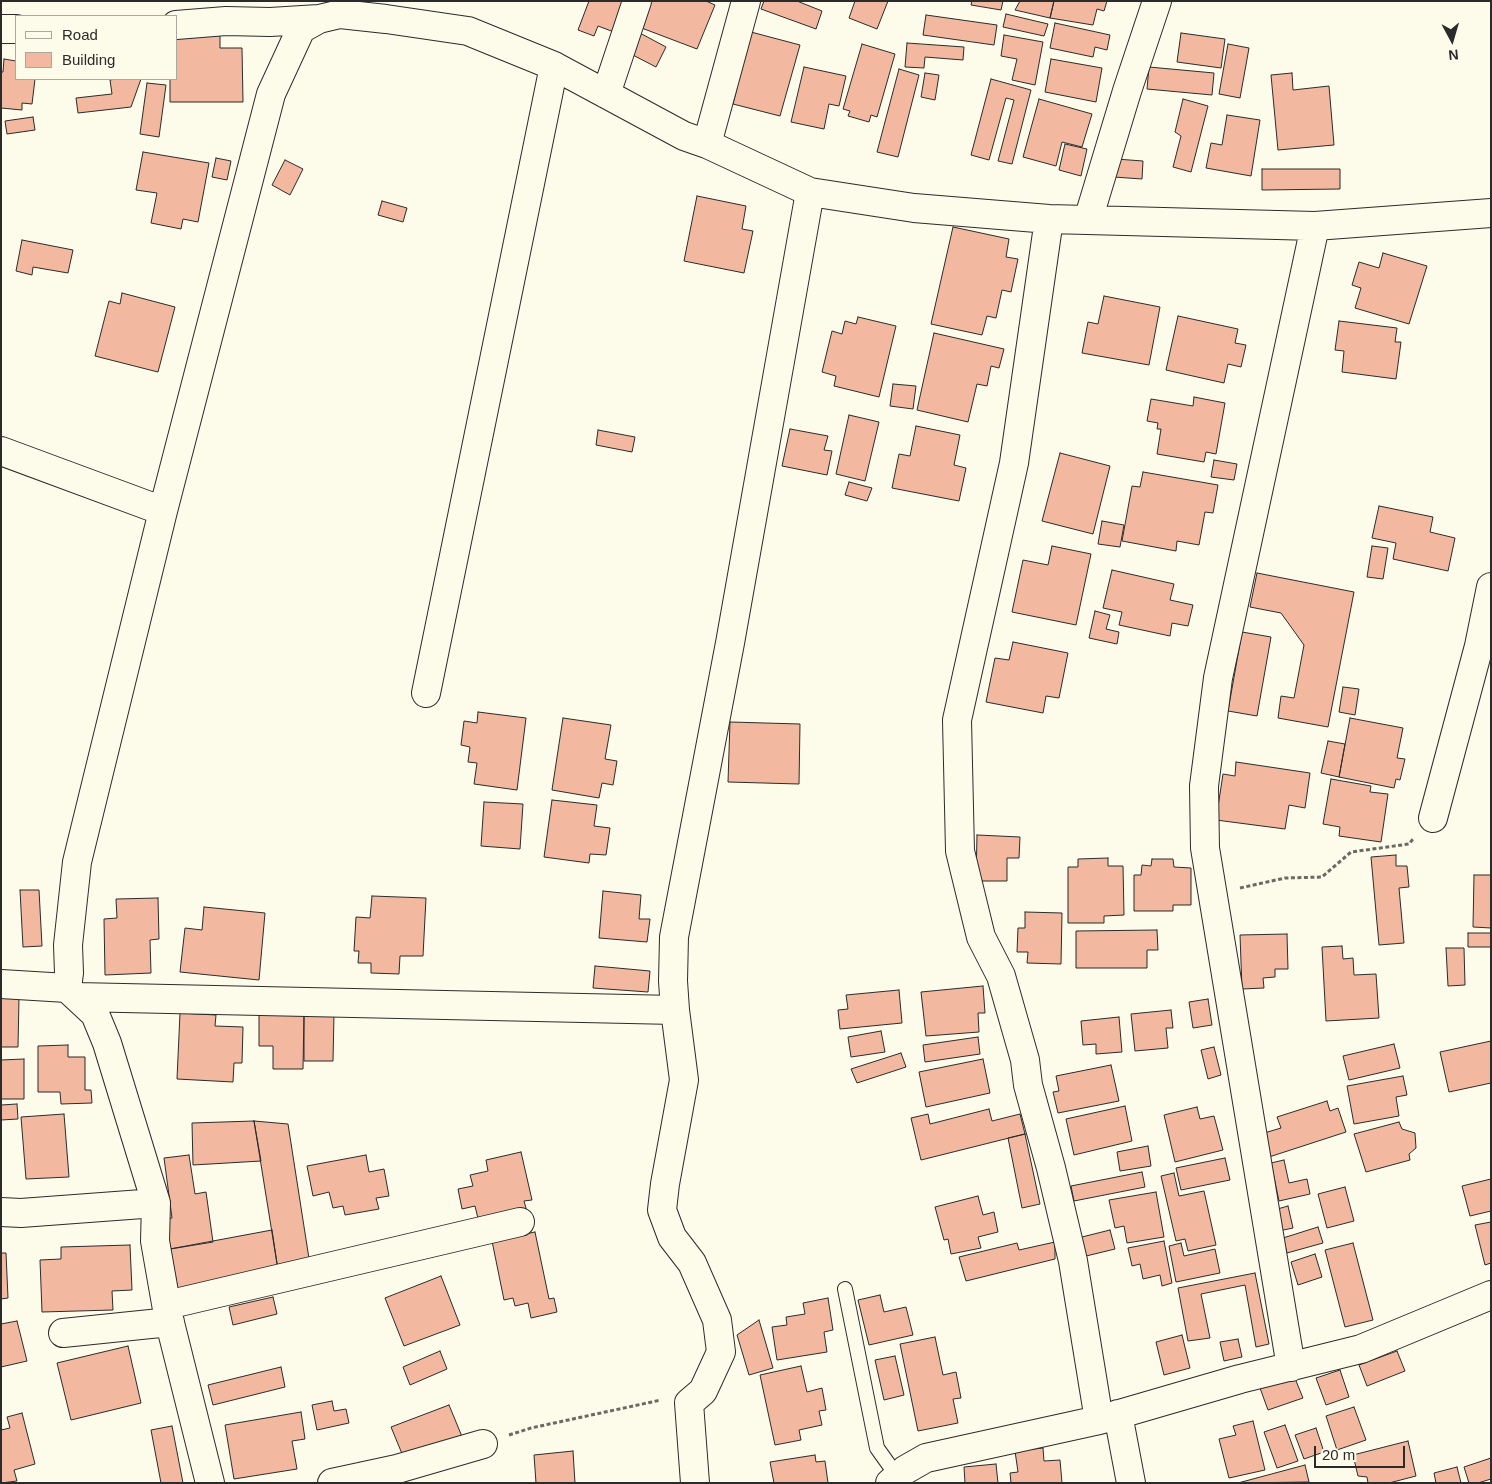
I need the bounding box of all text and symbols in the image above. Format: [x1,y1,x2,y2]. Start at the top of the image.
legend [15,15,178,80]
north arrow [1427,15,1477,65]
text: Road [62,26,98,43]
text: N [1448,46,1459,63]
text: Building [62,51,115,68]
scale bar [1317,1436,1408,1468]
text: 20 m [1322,1446,1355,1463]

